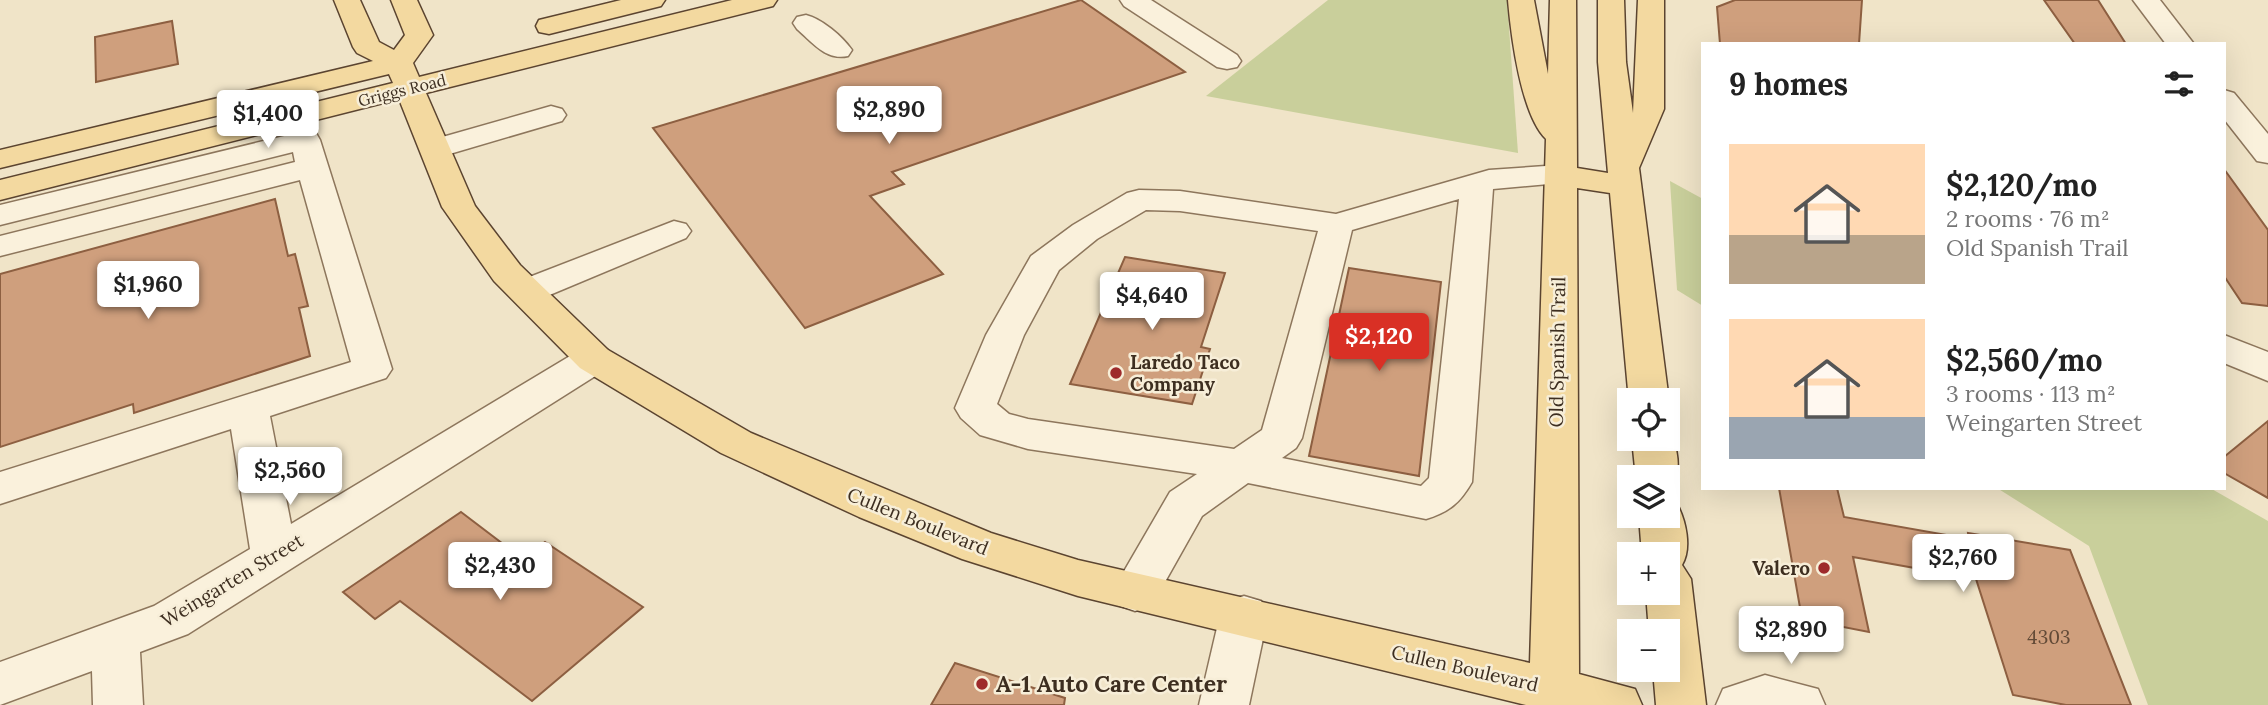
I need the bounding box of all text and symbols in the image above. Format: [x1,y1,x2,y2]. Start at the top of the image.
text: 9 homes [1729,65,1848,103]
icon: filters [2160,65,2198,103]
street label: Griggs Road [356,69,449,111]
pin: $2,890 [832,86,946,146]
pin: $1,400 [211,90,325,150]
text: $2,890 [853,94,925,123]
text: $1,400 [233,98,303,127]
text: $2,120/mo [1946,166,2097,204]
icon: home [1785,172,1869,256]
text: 2 rooms · 76 m² [1946,204,2110,233]
text: Old Spanish Trail [1946,233,2128,262]
pin: $1,960 [91,262,205,321]
text: $1,960 [113,269,183,298]
pin: $4,640 [1095,272,1209,332]
street label: Old Spanish Trail [1544,276,1570,428]
text: $4,640 [1116,280,1188,309]
pin: $2,120 [1322,314,1436,373]
text: $2,120 [1345,321,1413,350]
text: $2,560/mo [1946,341,2102,379]
icon: home [1785,347,1869,431]
place label: Laredo Taco Company [1130,350,1240,396]
marker: Laredo Taco Company [1108,365,1124,381]
text: 3 rooms · 113 m² [1946,379,2116,408]
map controls [1617,388,1680,682]
button: locate [1617,388,1680,451]
text: Weingarten Street [1946,408,2142,437]
pin: $2,560 [233,448,347,507]
text: $2,560 [254,455,326,484]
button: layers [1617,465,1680,528]
street label: Cullen Boulevard [844,482,992,560]
street label: Weingarten Street [156,528,308,632]
pin: $2,760 [1906,534,2020,594]
pin: $2,430 [443,542,557,602]
button: + [1617,542,1680,605]
text: $2,760 [1928,542,1998,571]
text: $2,430 [464,550,536,579]
place label: Valero [1752,556,1810,580]
marker: Valero [1816,560,1832,576]
pin: $2,890 [1734,606,1848,666]
text: $2,890 [1755,614,1827,643]
button: − [1617,619,1680,682]
house number: 4303 [2027,625,2071,649]
street label: Cullen Boulevard [1389,639,1541,697]
place label: A-1 Auto Care Center [996,669,1227,698]
marker: A-1 Auto Care Center [974,676,990,692]

